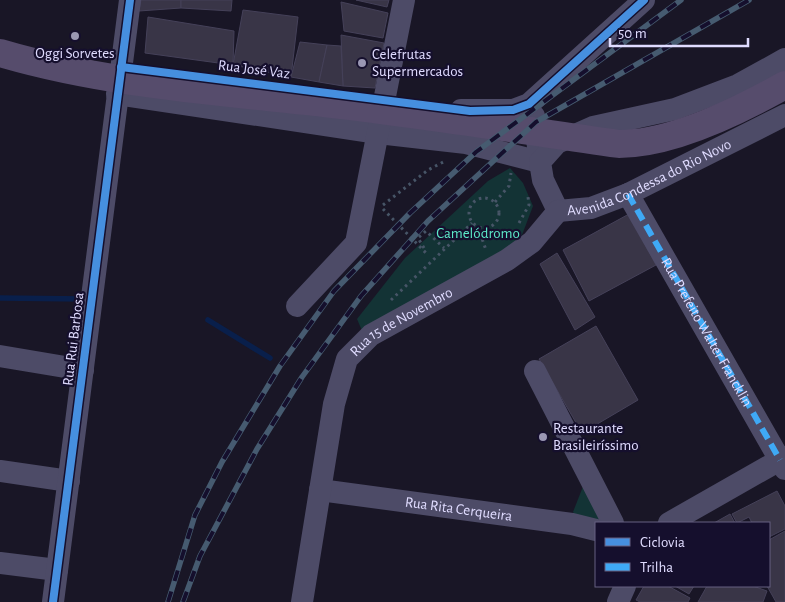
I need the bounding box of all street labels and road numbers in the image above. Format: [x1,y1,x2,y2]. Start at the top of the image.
street label: Rua José Vaz [217,58,291,81]
street label: Avenida Condessa do Rio Novo [566,136,734,218]
street label: Rua Prefeito Walter Francklin [658,255,755,409]
street label: Rua 15 de Novembro [347,285,455,359]
street label: Rua Rui Barbosa [60,291,87,387]
street label: Rua Rita Cerqueira [404,495,513,524]

